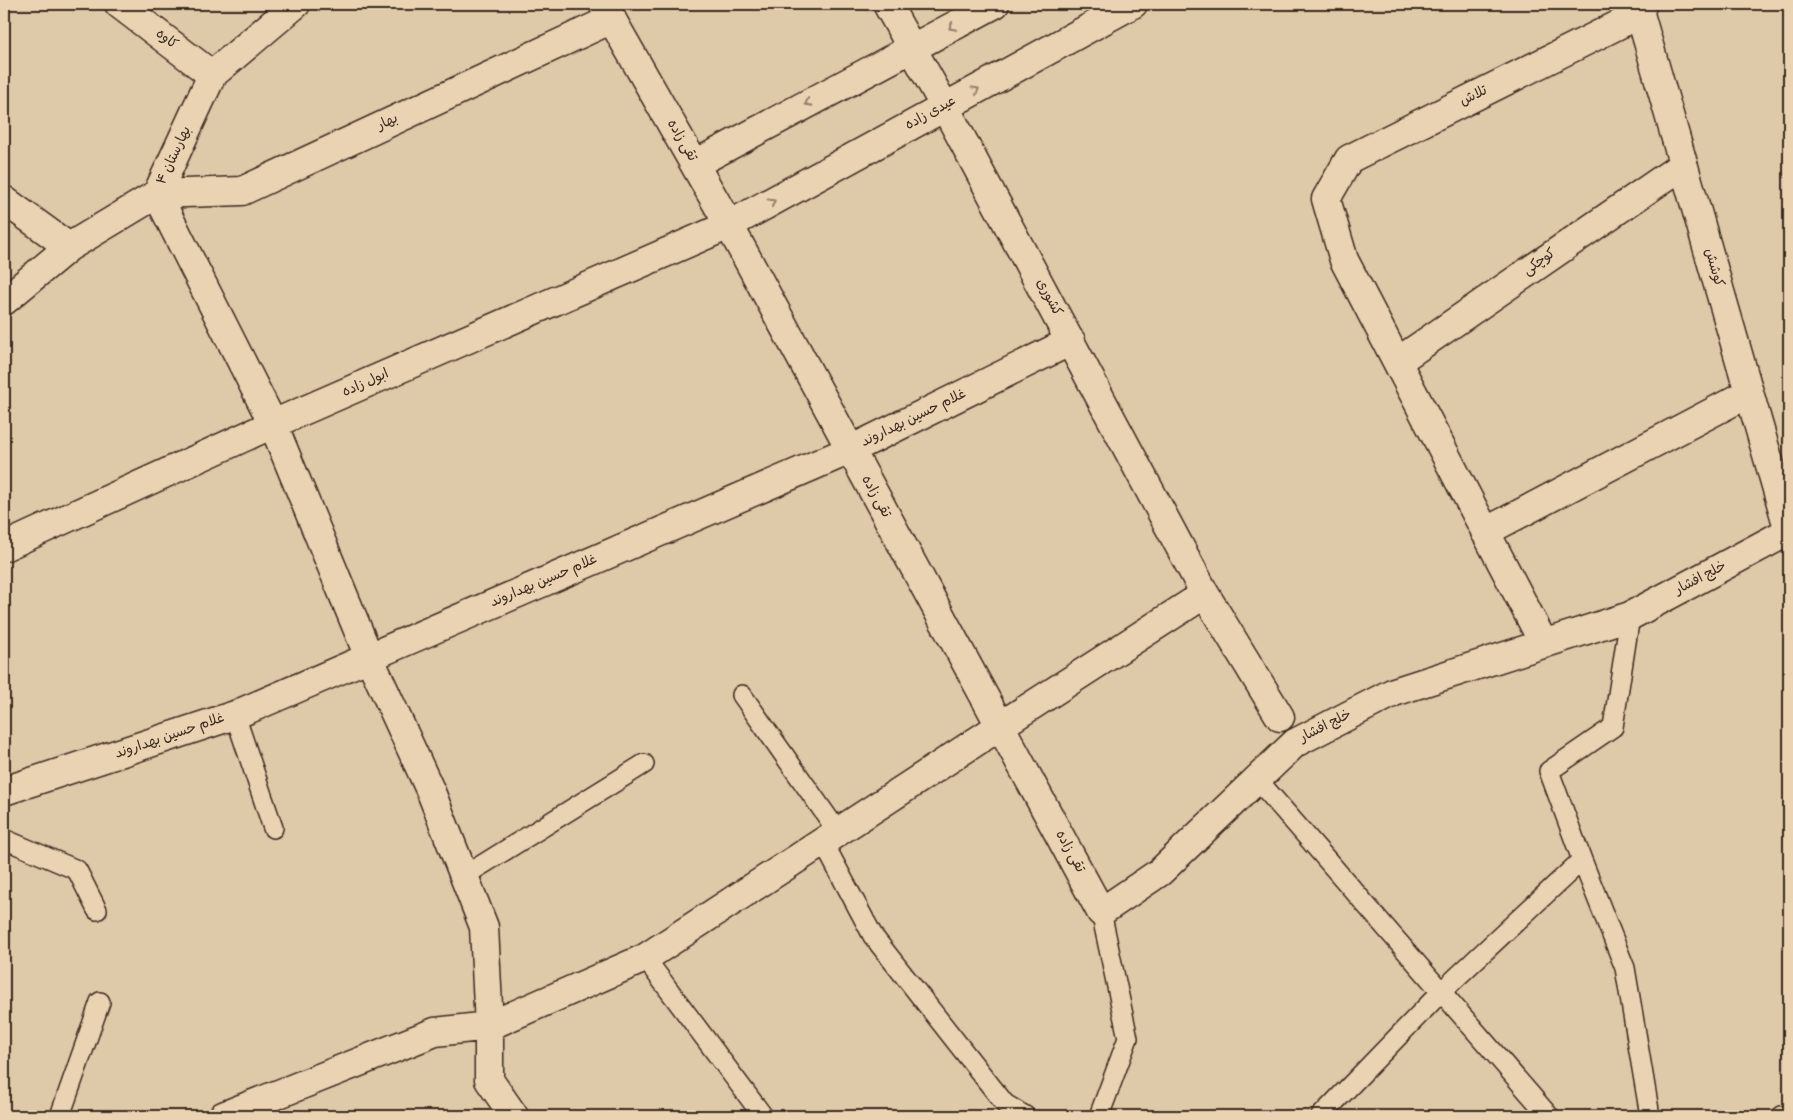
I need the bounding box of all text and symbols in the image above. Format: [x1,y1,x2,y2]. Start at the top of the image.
one-way arrow [948,21,957,31]
street label: کاوه [152,26,180,54]
street label: تلاش [1457,83,1491,111]
one-way arrow [970,86,979,96]
street label: عیدی زاده [903,93,959,135]
one-way arrow [805,97,814,107]
street label: بهار [374,111,401,136]
street label: تقی زاده [662,117,700,166]
street label: بهارستان ۴ [154,124,196,188]
one-way arrow [767,198,776,208]
street label: کوچکی [1520,246,1560,280]
street label: کوشش [1699,247,1727,289]
street label: کشوری [1031,276,1065,320]
street label: ابول زاده [340,366,392,402]
street label: غلام حسین بهداروند [859,386,969,452]
street label: تقی زاده [856,473,894,522]
street label: غلام حسین بهداروند [488,552,600,612]
street label: خلج افشار [1671,558,1730,600]
street label: خلج افشار [1296,707,1355,748]
street label: غلام حسین بهداروند [113,710,227,764]
street label: تقی زاده [1050,828,1088,877]

